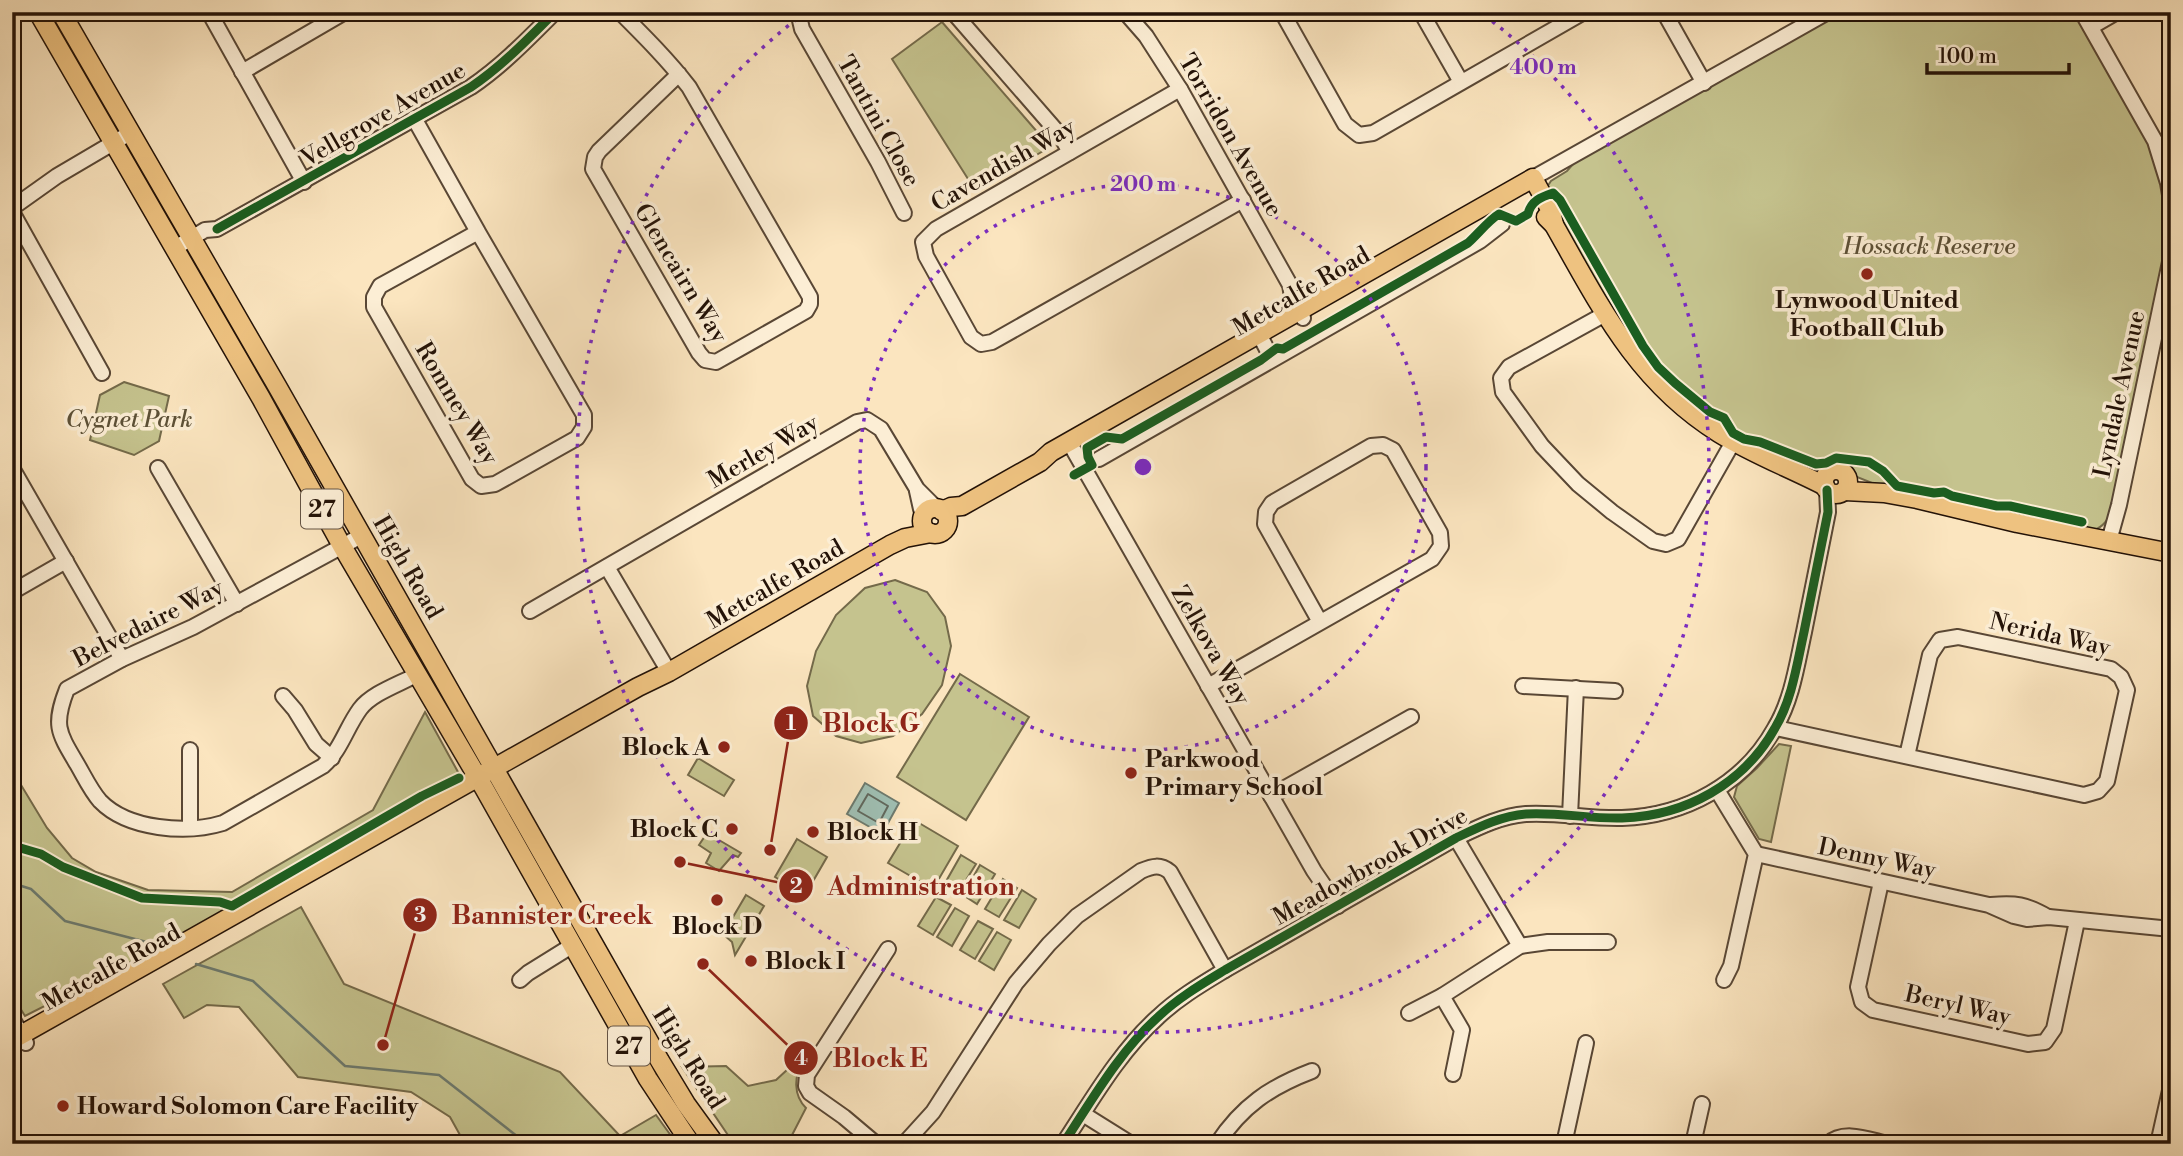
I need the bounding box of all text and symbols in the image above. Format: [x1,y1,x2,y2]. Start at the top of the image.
scale bar [1927,32,2069,76]
text: 100 m [1938,44,1997,70]
street label: Torridon Avenue [1171,49,1289,222]
street label: Tantini Close [830,51,926,192]
text: 400 m [1509,55,1577,81]
street label: Vellgrove Avenue [295,56,471,175]
street label: Cavendish Way [926,112,1081,219]
text: 200 m [1110,172,1176,198]
street label: Glencairn Way [627,198,734,349]
park label: Hossack Reserve [1842,232,2015,262]
street label: Metcalfe Road [1227,240,1376,343]
marker: Lynwood United Football Club [1859,266,1875,282]
place label: Lynwood United Football Club [1775,286,1959,344]
street label: Lyndale Avenue [2088,308,2152,481]
street label: Romney Way [408,337,505,471]
park label: Cygnet Park [65,405,193,435]
street label: Merley Way [703,408,825,496]
centre of rings [1131,455,1155,479]
road number: 27 [301,489,343,528]
street label: High Road [366,510,449,625]
street label: Metcalfe Road [701,533,850,636]
street label: Belvedaire Way [67,573,229,675]
street label: Zelkova Way [1164,580,1257,711]
street label: Nerida Way [1986,607,2113,664]
callout: Block G [773,700,934,747]
text: Block G [822,708,920,740]
text: 1 [786,711,796,737]
place label: Block A [622,733,711,763]
marker: Block A [716,739,732,755]
place label: Parkwood Primary School [1145,745,1323,803]
marker: Parkwood Primary School [1123,765,1139,781]
street label: Meadowbrook Drive [1268,801,1473,933]
place label: Block C [630,815,718,845]
place label: Block H [827,818,918,848]
marker: Block C [724,821,740,837]
marker: Block H [805,824,821,840]
street label: Denny Way [1815,832,1939,886]
callout: Administration [778,862,1029,909]
text: Administration [826,871,1015,903]
text: 2 [789,874,803,900]
callout: Bannister Creek [402,892,666,939]
marker: Block D [709,892,725,908]
text: Bannister Creek [451,900,654,932]
text: 3 [414,903,426,929]
place label: Block D [672,912,762,942]
street label: Metcalfe Road [37,917,186,1018]
place label: Block I [765,947,845,977]
marker: Block I [743,953,759,969]
street label: Beryl Way [1901,979,2014,1033]
street label: High Road [645,1002,731,1115]
road number: 27 [608,1026,650,1065]
callout: Block E [784,1034,942,1081]
text: Block E [832,1043,928,1075]
text: 4 [794,1046,808,1072]
place label: Howard Solomon Care Facility [77,1092,419,1122]
marker: Howard Solomon Care Facility [55,1098,71,1114]

